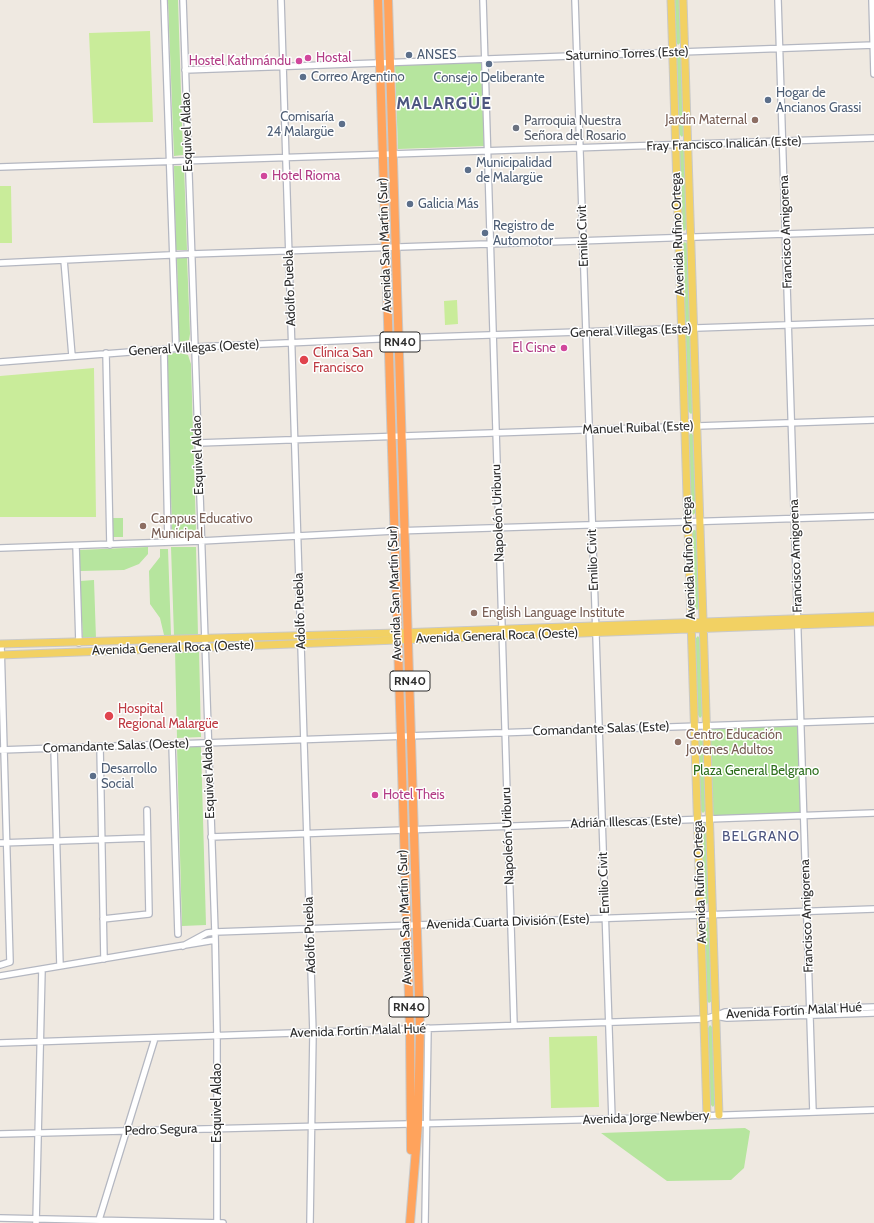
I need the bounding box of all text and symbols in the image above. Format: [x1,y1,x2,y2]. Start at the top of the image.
street label: Saturnino Torres (Este) [565,44,689,64]
place label: ANSES [417,47,457,63]
place label: Hostal [316,50,351,66]
marker: ANSES [404,50,414,60]
place label: Hostel Kathmándu [189,53,291,69]
marker: Hostal [303,53,313,63]
marker: Hostel Kathmándu [294,56,304,66]
marker: Consejo Deliberante [484,59,494,69]
place label: Correo Argentino [311,69,405,85]
place label: Consejo Deliberante [433,70,545,86]
marker: Correo Argentino [298,72,308,82]
place label: Hogar de Ancianos Grassi [776,85,861,116]
street label: Esquivel Aldao [178,92,196,172]
district label: MALARGÜE [396,94,492,114]
marker: Hogar de Ancianos Grassi [763,95,773,105]
place label: Comisaría 24 Malargüe [267,109,334,140]
place label: Jardín Maternal [665,112,747,128]
place label: Parroquia Nuestra Señora del Rosario [524,113,626,144]
marker: Jardín Maternal [750,115,760,125]
marker: Comisaría 24 Malargüe [337,119,347,129]
marker: Parroquia Nuestra Señora del Rosario [511,123,521,133]
street label: Fray Francisco Inalicán (Este) [646,133,802,155]
place label: Municipalidad de Malargüe [476,155,552,186]
marker: Municipalidad de Malargüe [463,165,473,175]
place label: Hotel Rioma [272,168,340,184]
marker: Hotel Rioma [259,171,269,181]
street label: Avenida Rufino Ortega [668,172,688,296]
street label: Francisco Amigorena [776,175,796,289]
street label: Avenida San Martín (Sur) [375,177,395,313]
place label: Galicia Más [418,196,479,212]
marker: Galicia Más [405,199,415,209]
street label: Emilio Civit [574,205,592,267]
place label: Registro de Automotor [493,218,554,249]
marker: Registro de Automotor [480,228,490,238]
street label: Adolfo Puebla [281,249,299,327]
street label: General Villegas (Este) [570,321,692,341]
road number: RN40 [380,332,420,352]
street label: General Villegas (Oeste) [128,337,260,359]
place label: El Cisne [512,340,556,356]
marker: El Cisne [559,343,569,353]
place label: Clínica San Francisco [313,345,373,376]
marker: Clínica San Francisco [298,354,310,366]
street label: Esquivel Aldao [189,415,207,495]
street label: Manuel Ruibal (Este) [582,418,694,438]
street label: Napoleón Uriburu [489,464,507,562]
street label: Avenida Rufino Ortega [679,496,699,620]
street label: Francisco Amigorena [786,499,806,613]
place label: Campus Educativo Municipal [151,511,253,542]
marker: Campus Educativo Municipal [138,521,148,531]
street label: Avenida San Martín (Sur) [385,525,405,661]
street label: Emilio Civit [584,529,602,591]
street label: Adolfo Puebla [291,572,309,650]
place label: English Language Institute [482,605,625,621]
marker: English Language Institute [469,608,479,618]
street label: Avenida General Roca (Oeste) [415,625,579,647]
street label: Avenida General Roca (Oeste) [91,637,255,659]
road number: RN40 [390,671,430,691]
place label: Hospital Regional Malargüe [118,701,218,732]
marker: Hospital Regional Malargüe [103,710,115,722]
street label: Comandante Salas (Este) [532,719,670,739]
place label: Centro Educación Jovenes Adultos [686,727,782,758]
street label: Comandante Salas (Oeste) [43,736,189,756]
marker: Centro Educación Jovenes Adultos [673,737,683,747]
street label: Esquivel Aldao [200,739,218,819]
place label: Desarrollo Social [101,761,157,792]
park label: Plaza General Belgrano [693,763,819,779]
marker: Desarrollo Social [88,771,98,781]
place label: Hotel Theis [383,787,445,803]
street label: Napoleón Uriburu [499,787,517,885]
marker: Hotel Theis [370,790,380,800]
street label: Adrián Illescas (Este) [570,812,682,832]
street label: Avenida Rufino Ortega [690,820,710,944]
district label: BELGRANO [722,829,800,845]
street label: Avenida San Martín (Sur) [395,849,415,985]
street label: Emilio Civit [595,852,613,914]
street label: Francisco Amigorena [797,859,817,973]
street label: Adolfo Puebla [301,896,319,974]
street label: Avenida Cuarta División (Este) [426,911,590,933]
road number: RN40 [389,997,429,1017]
street label: Avenida Fortín Malal Hué [726,1000,862,1022]
street label: Avenida Fortín Malal Hué [290,1021,426,1041]
street label: Esquivel Aldao [209,1063,225,1143]
street label: Avenida Jorge Newbery [582,1108,710,1128]
street label: Pedro Segura [124,1121,198,1139]

